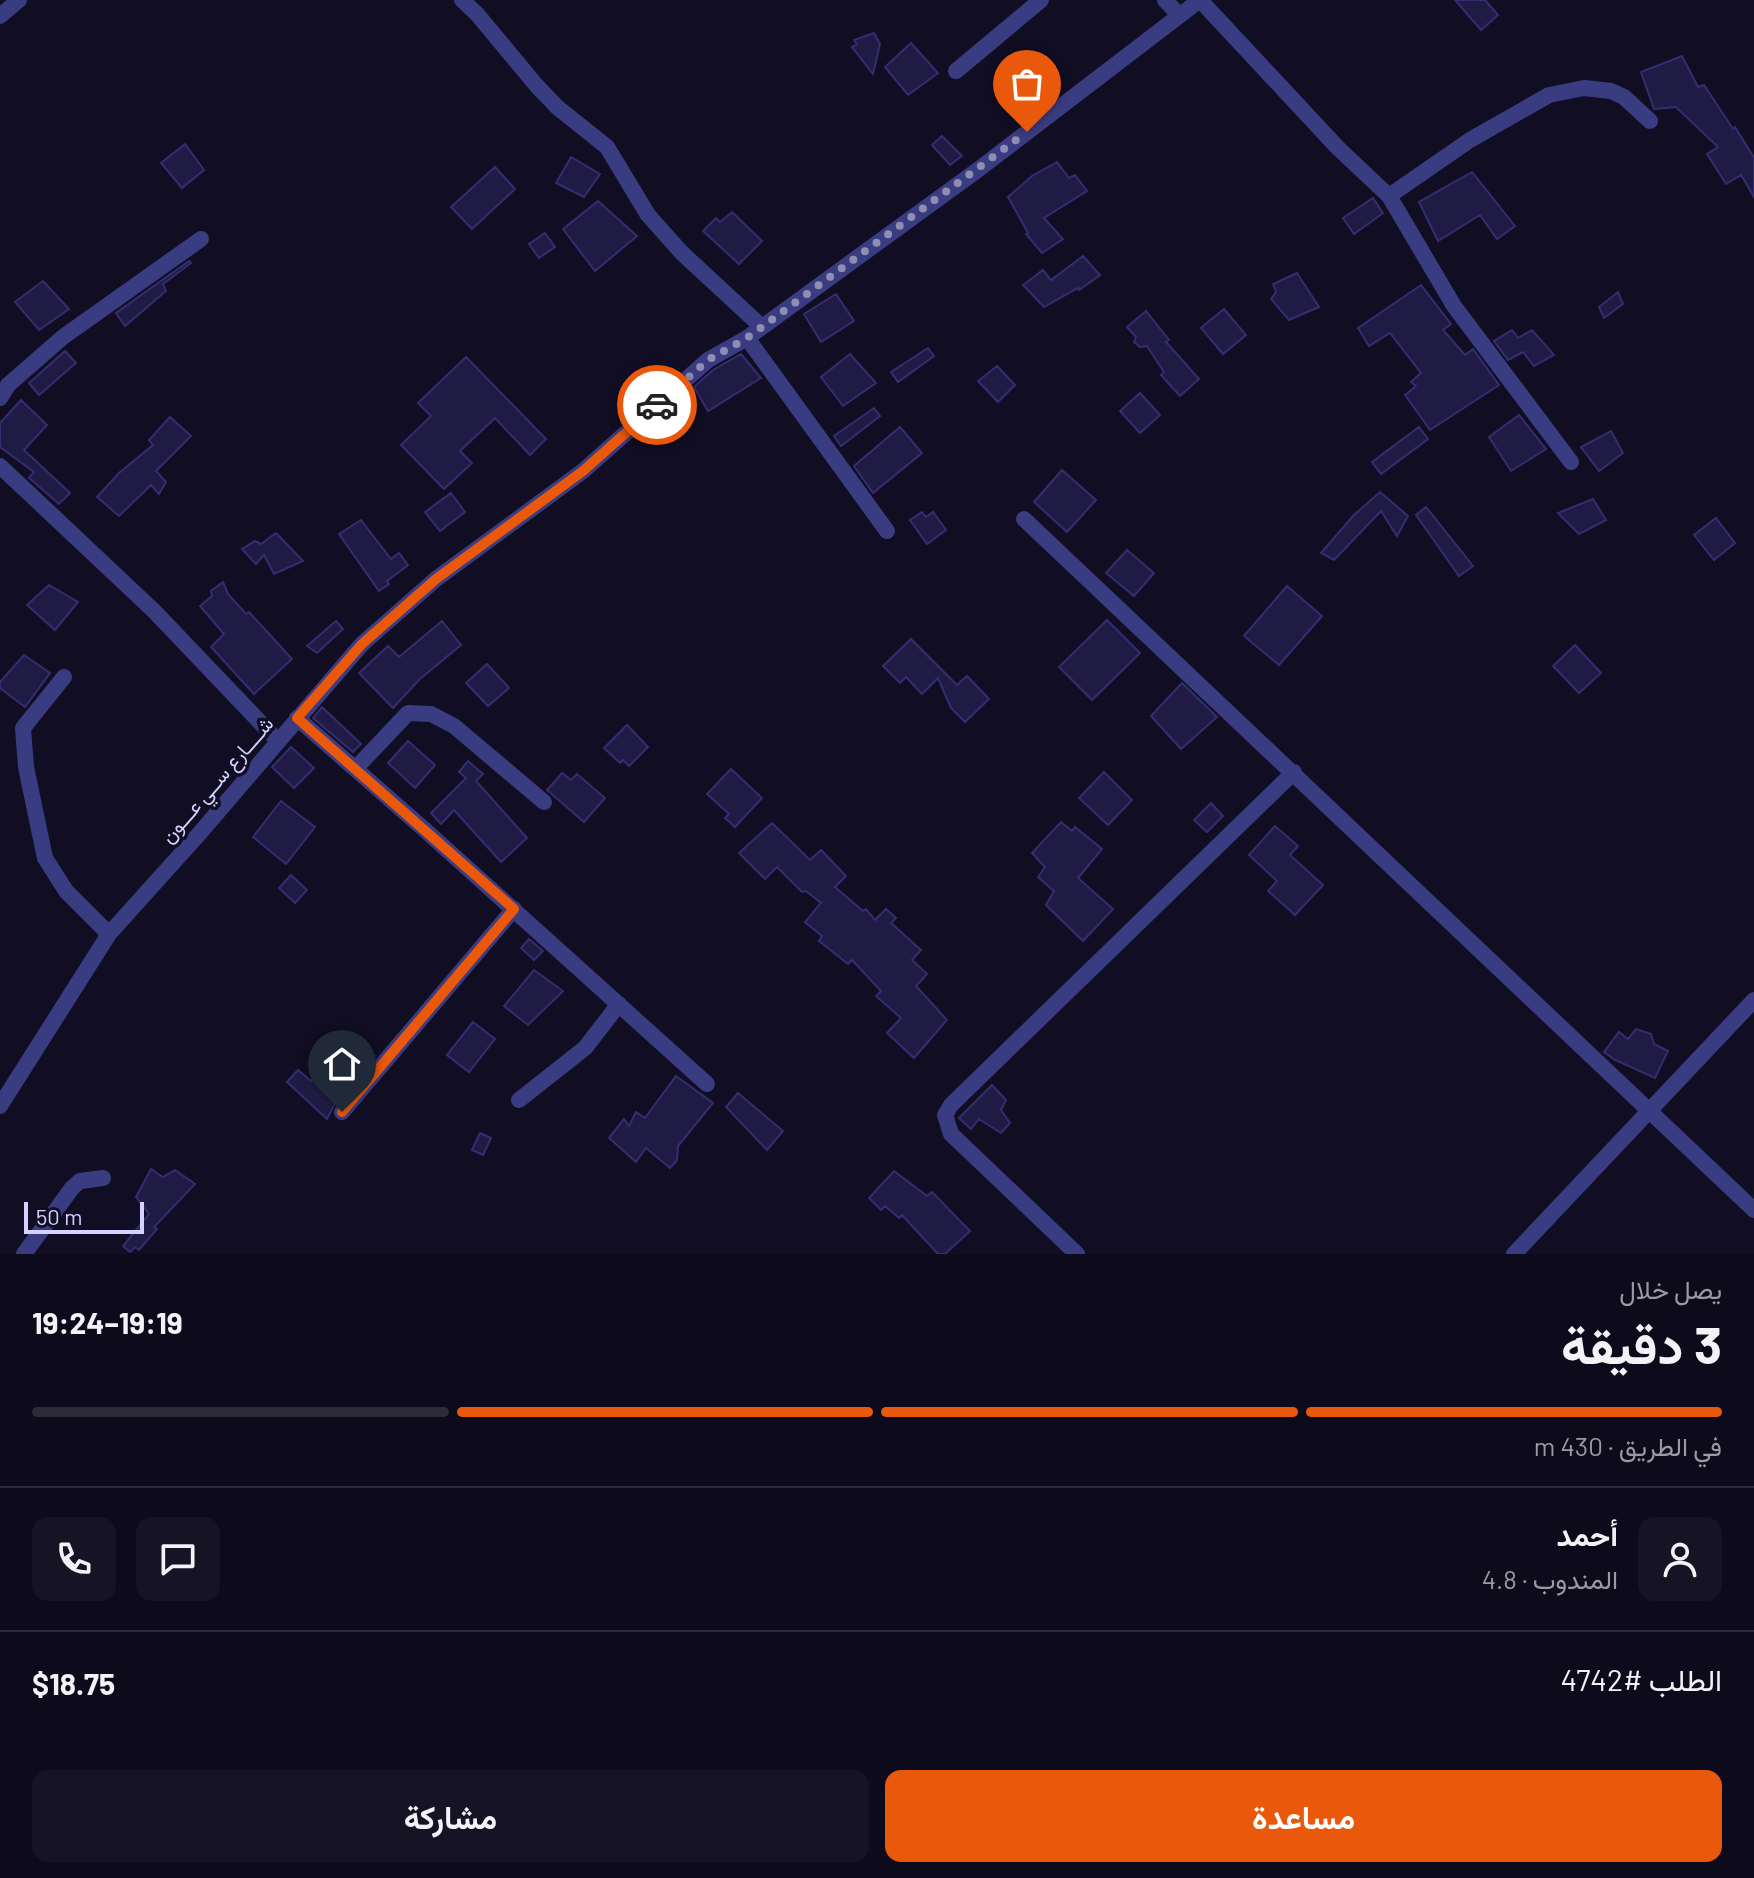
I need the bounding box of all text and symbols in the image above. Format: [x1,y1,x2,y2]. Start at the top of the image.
pin [993,50,1061,132]
icon: bag [1005,62,1049,106]
courier [617,365,697,445]
icon: car [635,383,679,427]
street label: شــــارع ســي عـــون [155,711,282,851]
pin [308,1030,376,1112]
icon: home [320,1042,364,1086]
scale bar [24,1198,144,1234]
text: 50 m [36,1203,82,1229]
text: يصل خلال [1619,1273,1722,1304]
text: 19:19–19:24 [32,1304,183,1340]
text: 3 دقيقة [1561,1312,1722,1374]
text: في الطريق · 430 m [1534,1430,1722,1461]
text: أحمد [1556,1516,1618,1552]
button: phone [32,1517,116,1601]
button: chat [136,1517,220,1601]
button: person [1638,1517,1722,1601]
text: المندوب · 4.8 [1482,1563,1618,1594]
text: الطلب #4742 [1561,1661,1722,1697]
text: $18.75 [32,1665,115,1701]
button: مشاركة [32,1770,869,1862]
button: مساعدة [885,1770,1722,1862]

